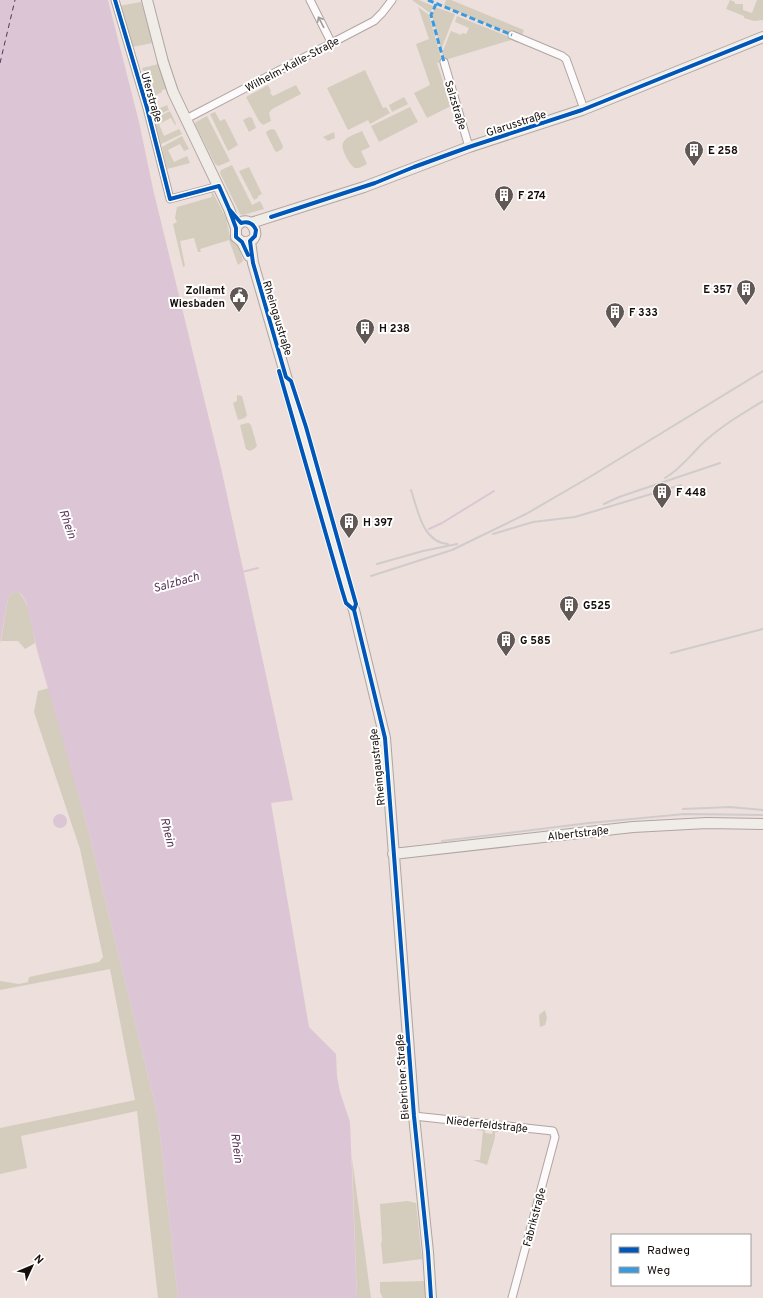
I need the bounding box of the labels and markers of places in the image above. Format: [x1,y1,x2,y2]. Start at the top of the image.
building icon: E 258 [683,139,705,167]
place label: E 258 [708,144,738,158]
building icon: F 274 [493,184,515,212]
place label: F 274 [518,189,546,203]
building icon: E 357 [735,278,757,306]
place label: E 357 [703,283,732,297]
place label: Zollamt Wiesbaden [170,284,225,311]
public building icon: Zollamt Wiesbaden [228,285,250,313]
building icon: F 333 [604,301,626,329]
place label: F 333 [629,306,658,320]
building icon: H 238 [354,317,376,345]
place label: H 238 [379,322,410,336]
building icon: F 448 [651,481,673,509]
place label: F 448 [676,486,706,500]
building icon: H 397 [338,511,360,539]
place label: H 397 [363,516,393,530]
building icon: G525 [558,594,580,622]
place label: G525 [583,599,611,613]
building icon: G 585 [495,629,517,657]
place label: G 585 [520,634,551,648]

